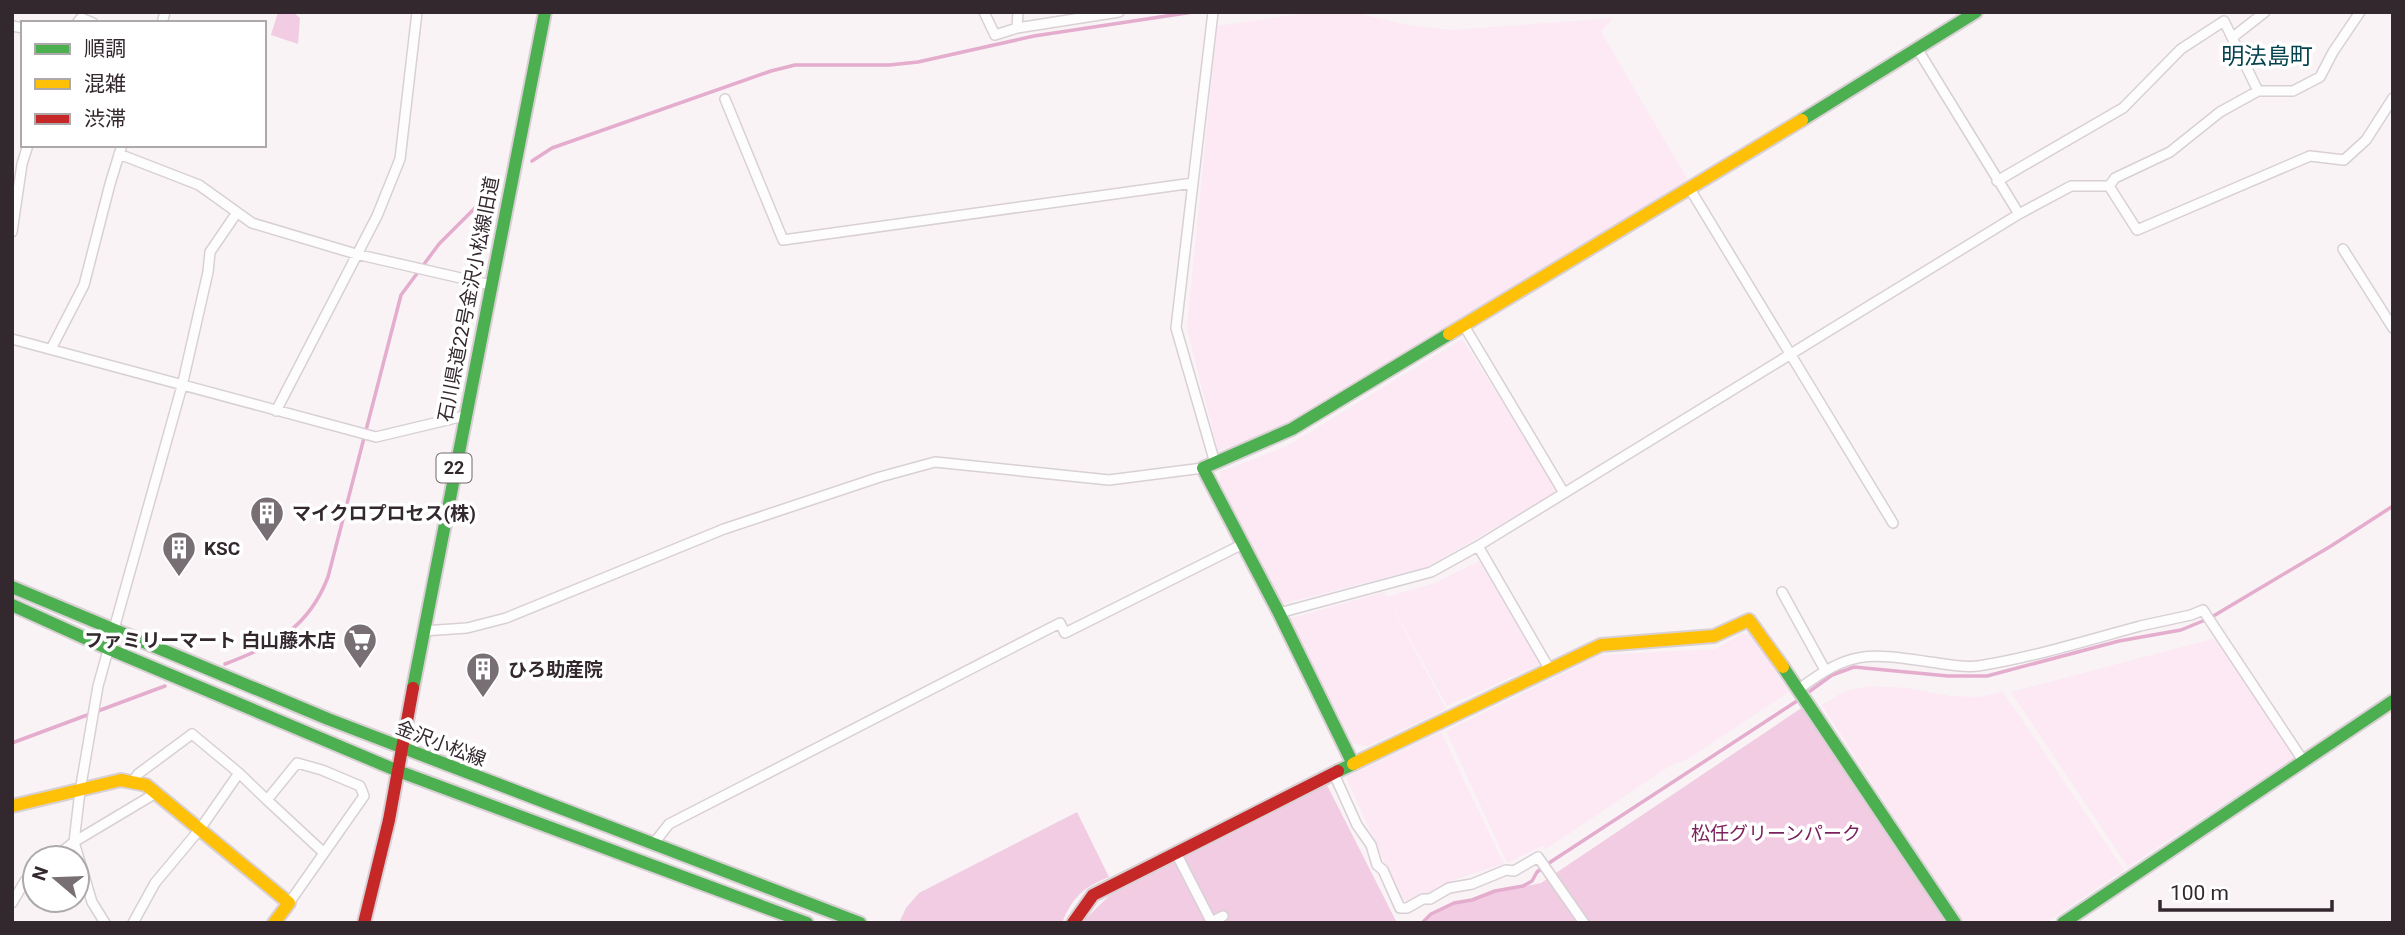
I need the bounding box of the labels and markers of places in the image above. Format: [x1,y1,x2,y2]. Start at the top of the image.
building icon: マイクロプロセス(株) [248,494,286,543]
place label: マイクロプロセス(株) [292,502,476,525]
building icon: KSC [160,529,198,578]
place label: KSC [204,537,240,560]
supermarket icon: ファミリーマート 白山藤木店 [341,621,379,670]
place label: ファミリーマート 白山藤木店 [84,629,336,652]
building icon: ひろ助産院 [464,650,502,699]
place label: ひろ助産院 [508,658,603,681]

